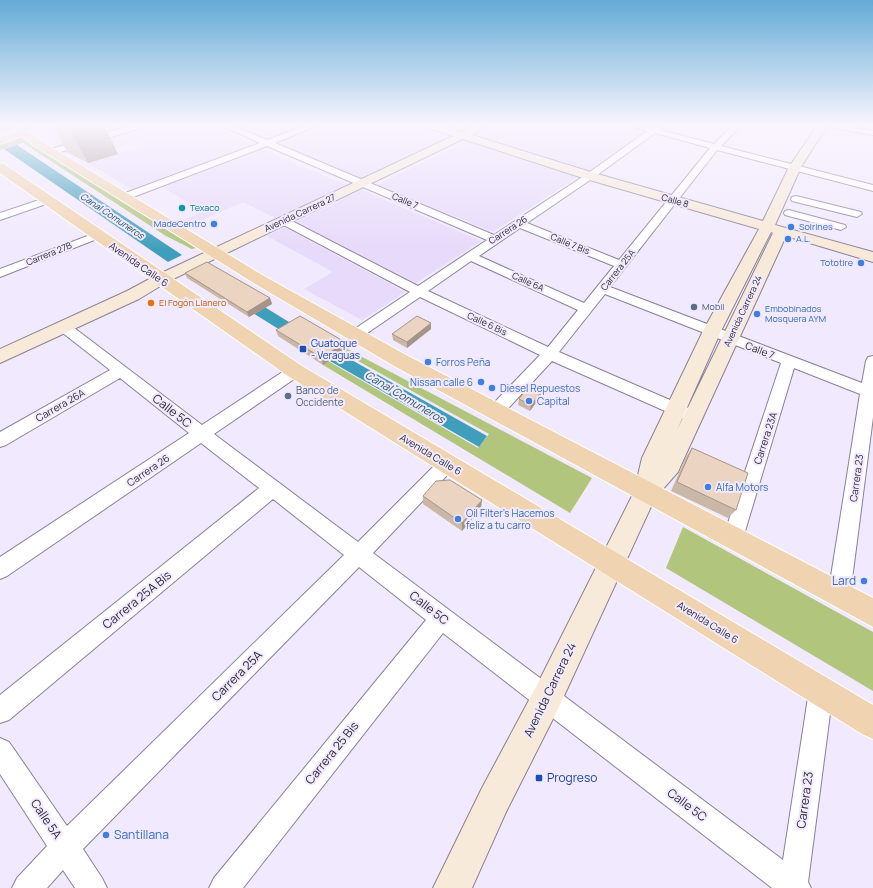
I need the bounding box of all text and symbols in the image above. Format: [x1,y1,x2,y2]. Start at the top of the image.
water label: Canal Comuneros [78,189,148,242]
street label: Calle 7 [390,189,421,212]
street label: Avenida Carrera 27 [262,190,338,235]
street label: Calle 8 [660,190,690,211]
place label: Texaco [190,201,219,214]
marker: Texaco [177,203,187,213]
street label: Carrera 26 [486,212,530,247]
place label: MadeCentro [154,217,206,230]
marker: MadeCentro [209,219,219,229]
place label: Solrines [799,220,833,233]
marker: Solrines [786,222,796,232]
street label: Calle 7 Bis [549,230,592,257]
place label: A.L. [796,232,811,245]
marker: A.L. [783,234,793,244]
street label: Carrera 27B [24,238,74,269]
street label: Avenida Calle 6 [106,238,172,290]
street label: Carrera 25A [597,246,638,293]
place label: Tototire [820,256,853,269]
marker: Tototire [856,258,866,268]
street label: Calle 6A [510,269,547,295]
street label: Avenida Carrera 24 [720,273,765,349]
place label: El Fogón Llanero [159,296,226,309]
marker: El Fogón Llanero [146,298,156,308]
place label: Mobil [702,300,724,313]
marker: Mobil [689,302,699,312]
place label: Embobinados Mosquera AYM [765,302,826,325]
street label: Calle 6 Bis [465,309,509,339]
marker: Embobinados Mosquera AYM [752,309,762,319]
place label: Guatoque - Veraguas [311,336,360,362]
street label: Calle 7 [743,338,777,362]
marker: Guatoque - Veraguas [298,344,308,354]
place label: Forros Peña [436,355,490,369]
marker: Forros Peña [423,357,433,367]
water label: Canal Comuneros [363,367,449,427]
place label: Nissan calle 6 [410,375,473,389]
marker: Nissan calle 6 [476,377,486,387]
place label: Diesel Repuestos [500,381,580,395]
place label: Banco de Occidente [296,383,344,409]
marker: Diesel Repuestos [487,383,497,393]
street label: Carrera 26A [33,385,88,425]
street label: Calle 5C [149,390,196,432]
marker: Banco de Occidente [283,391,293,401]
place label: Capital [537,394,570,408]
marker: Capital [524,396,534,406]
street label: Carrera 23A [750,409,780,466]
street label: Avenida Calle 6 [398,430,464,478]
street label: Carrera 26 [124,451,172,489]
street label: Carrera 23 [846,453,866,503]
place label: Alfa Motors [716,480,768,494]
marker: Alfa Motors [703,482,713,492]
place label: Oil Filter's Hacemos feliz a tu carro [466,506,555,532]
marker: Oil Filter's Hacemos feliz a tu carro [453,514,463,524]
street label: Carrera 25A Bis [99,567,175,633]
place label: Lard [832,572,856,589]
marker: Lard [859,576,869,586]
street label: Calle 5C [406,587,453,629]
street label: Avenida Calle 6 [675,598,741,646]
street label: Avenida Carrera 24 [519,640,580,740]
street label: Carrera 25A [208,646,266,705]
street label: Carrera 25 Bis [301,718,362,788]
place label: Progreso [547,769,597,786]
street label: Carrera 23 [792,770,817,830]
marker: Progreso [534,773,544,783]
street label: Calle 5C [664,784,711,825]
street label: Calle 5A [27,795,66,842]
place label: Santillana [114,826,169,843]
marker: Santillana [101,830,111,840]

